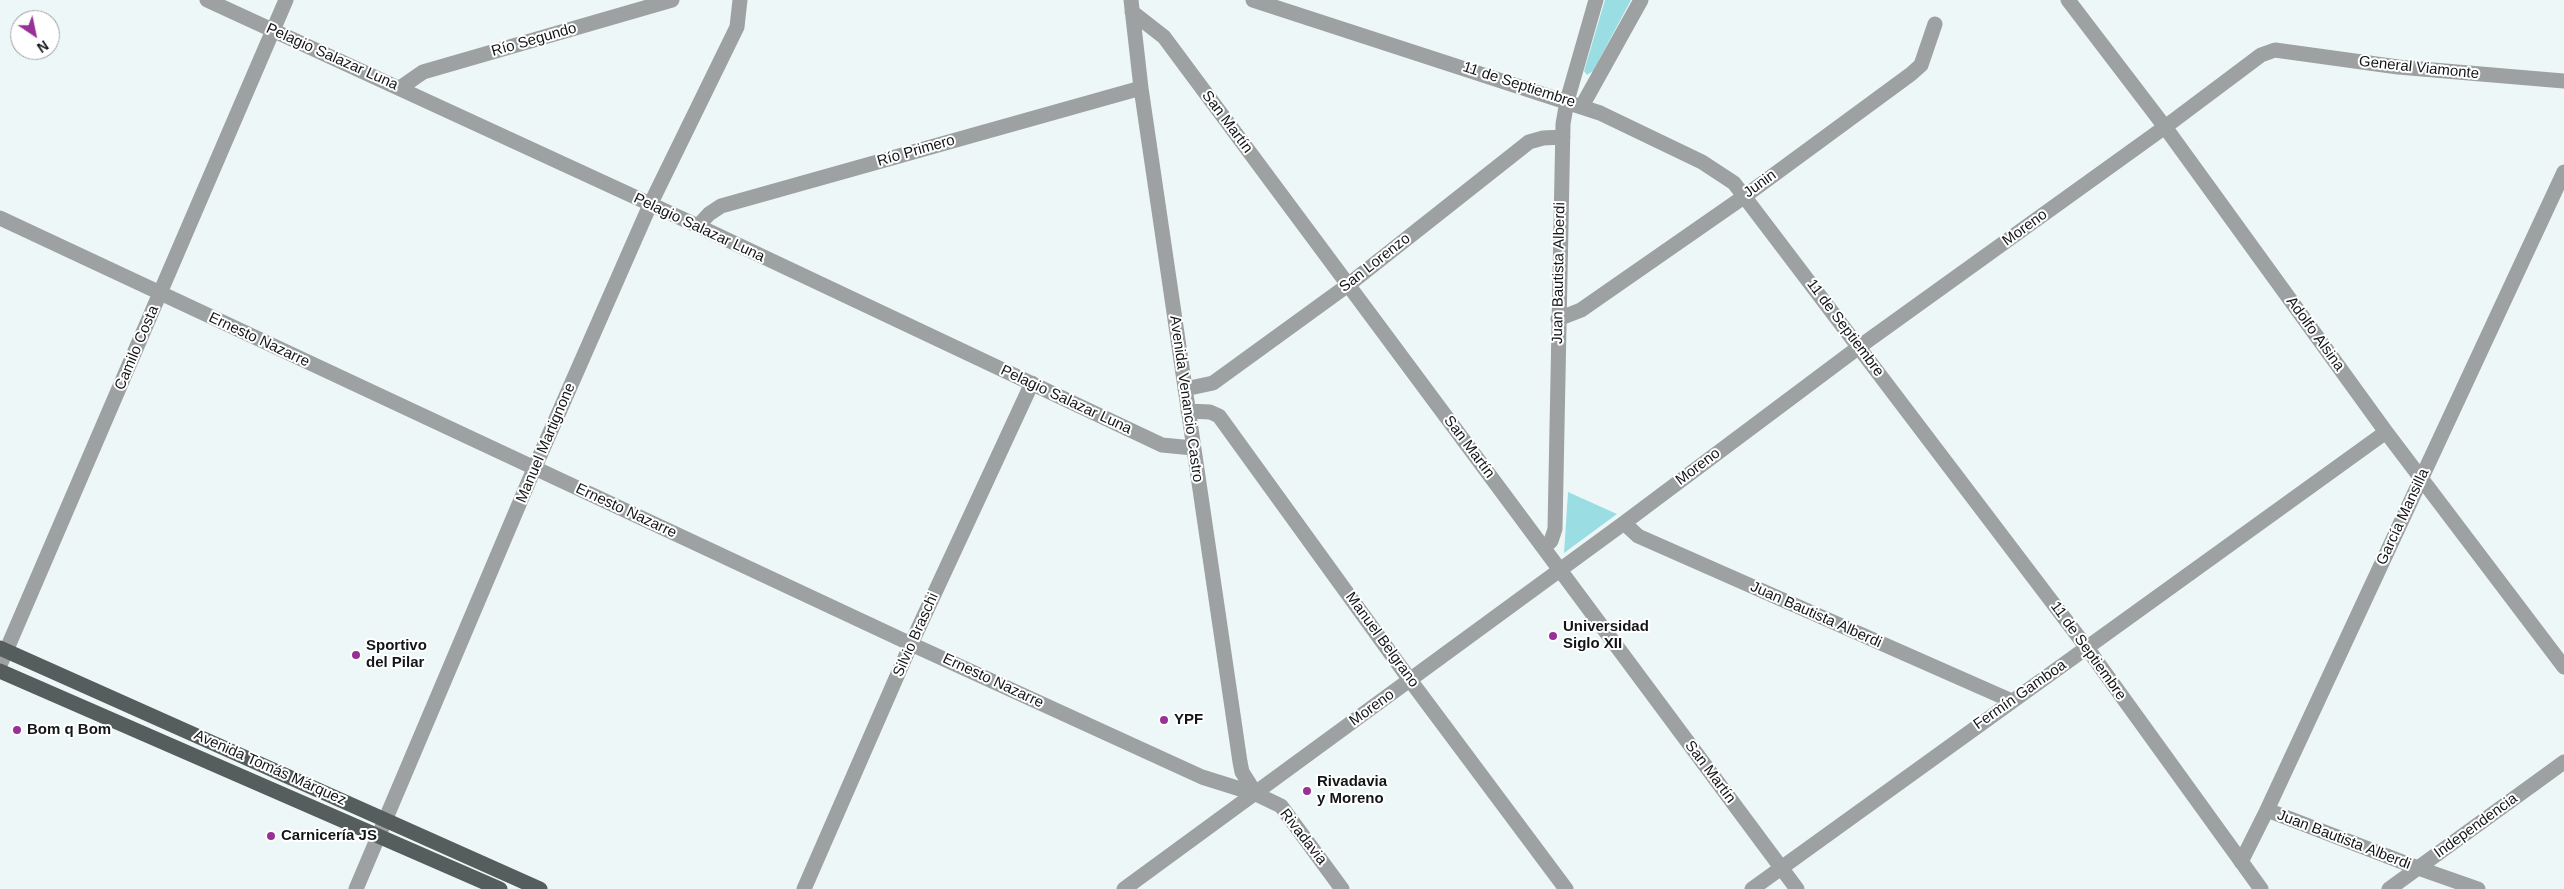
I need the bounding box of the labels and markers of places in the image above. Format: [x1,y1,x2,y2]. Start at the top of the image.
place label: Universidad Siglo XII [1563,618,1649,653]
marker: Universidad Siglo XII [1547,630,1559,642]
place label: Sportivo del Pilar [366,637,427,672]
marker: Sportivo del Pilar [350,649,362,661]
place label: YPF [1174,711,1203,729]
marker: YPF [1158,714,1170,726]
place label: Bom q Bom [27,721,111,739]
marker: Bom q Bom [11,724,23,736]
place label: Rivadavia y Moreno [1317,773,1387,808]
marker: Rivadavia y Moreno [1301,785,1313,797]
place label: Carnicería JS [281,827,377,845]
marker: Carnicería JS [265,830,277,842]

